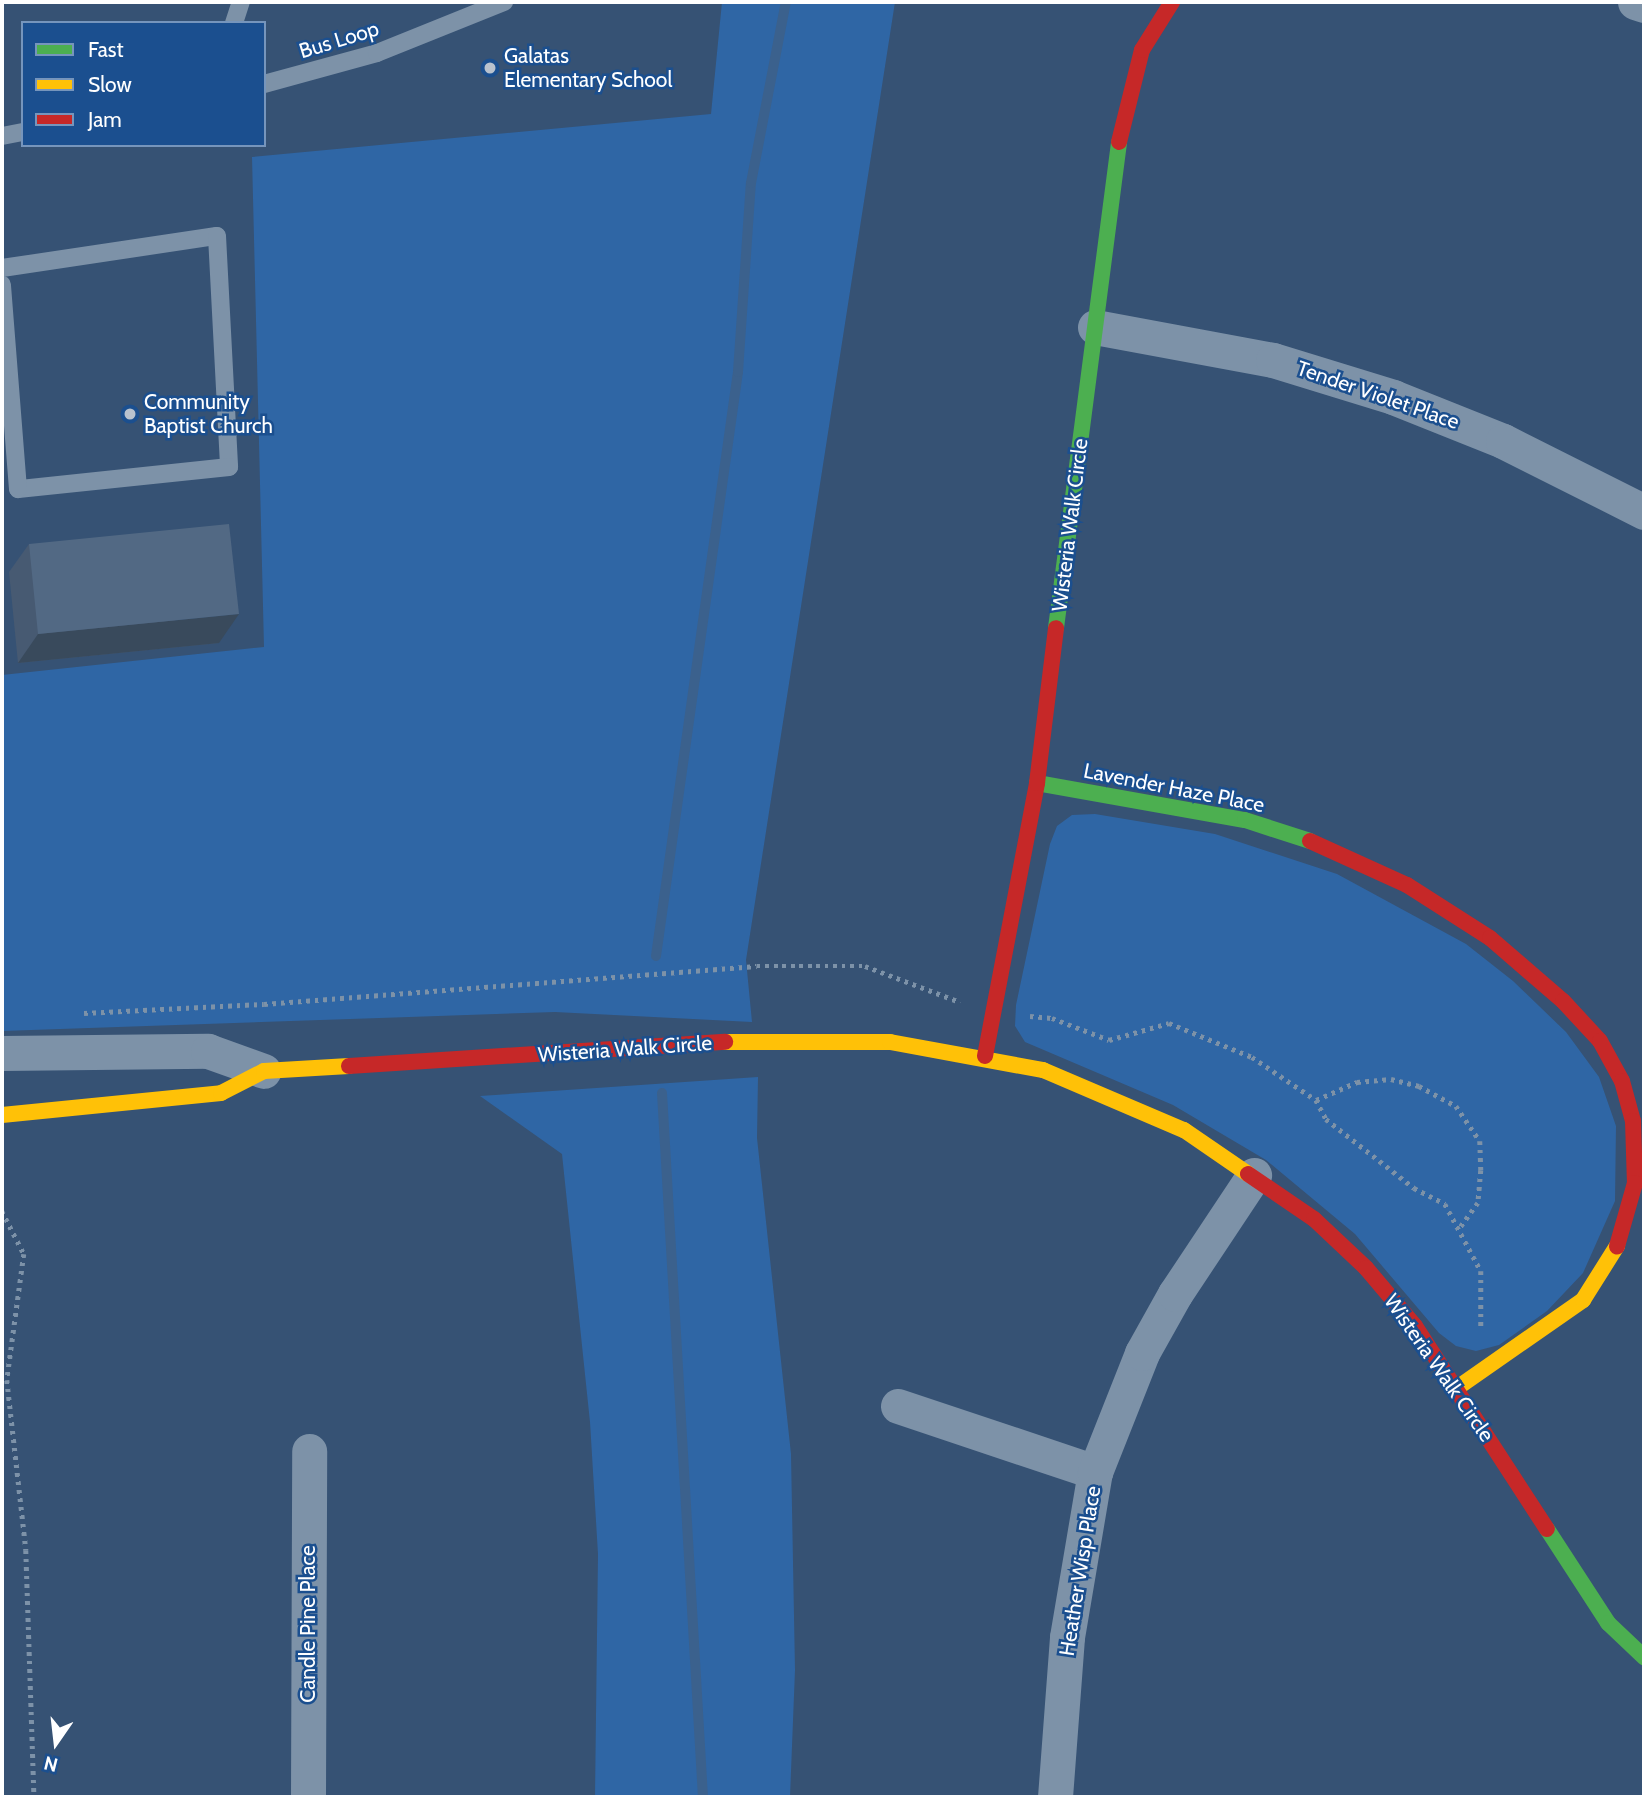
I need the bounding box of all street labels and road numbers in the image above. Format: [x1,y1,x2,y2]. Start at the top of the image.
street label: Bus Loop [296,16,382,64]
street label: Tender Violet Place [1294,355,1462,435]
street label: Wisteria Walk Circle [1047,437,1093,613]
street label: Lavender Haze Place [1082,758,1266,818]
street label: Wisteria Walk Circle [537,1030,713,1068]
street label: Wisteria Walk Circle [1379,1289,1499,1447]
street label: Heather Wisp Place [1054,1484,1106,1658]
street label: Candle Pine Place [295,1545,321,1703]

